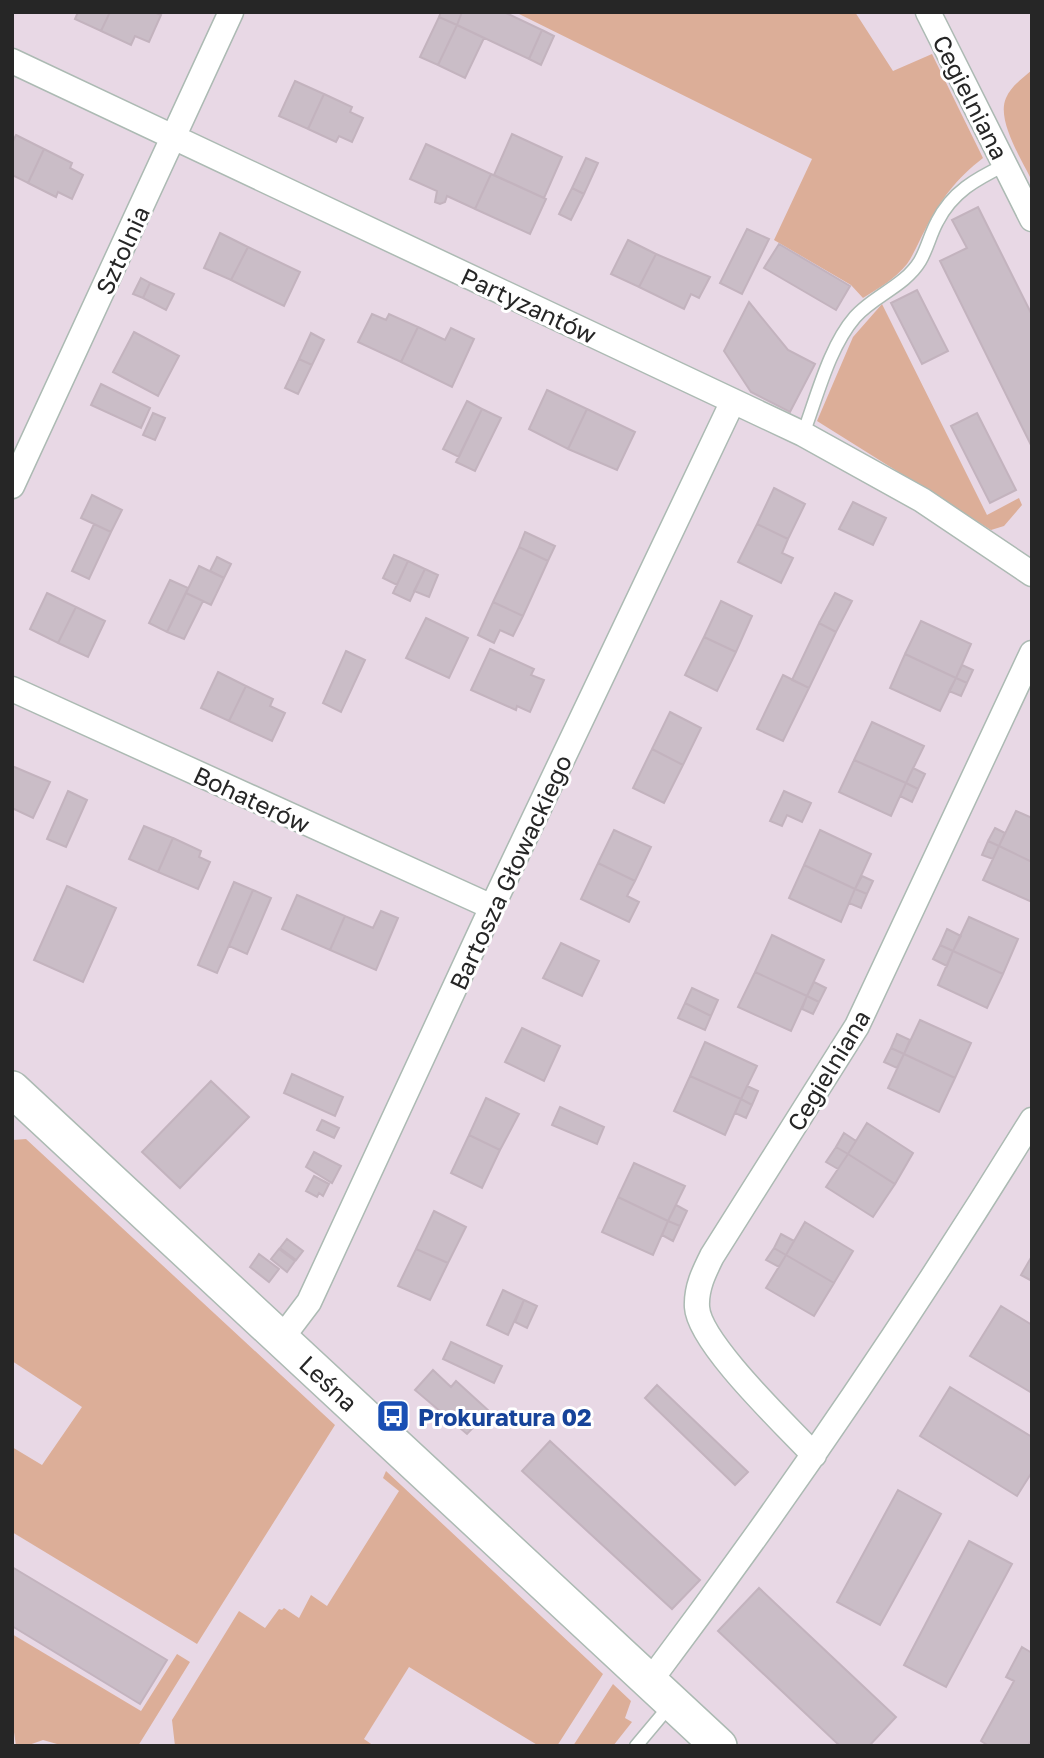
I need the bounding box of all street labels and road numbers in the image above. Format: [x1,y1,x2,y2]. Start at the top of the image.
street label: Cegielniana [927,30,1015,164]
street label: Sztolnia [89,201,155,299]
street label: Partyzantów [457,261,601,349]
street label: Bartosza Głowackiego [443,750,577,994]
street label: Bohaterów [189,759,315,839]
street label: Cegielniana [781,1004,875,1136]
street label: Leśna [294,1349,364,1417]

